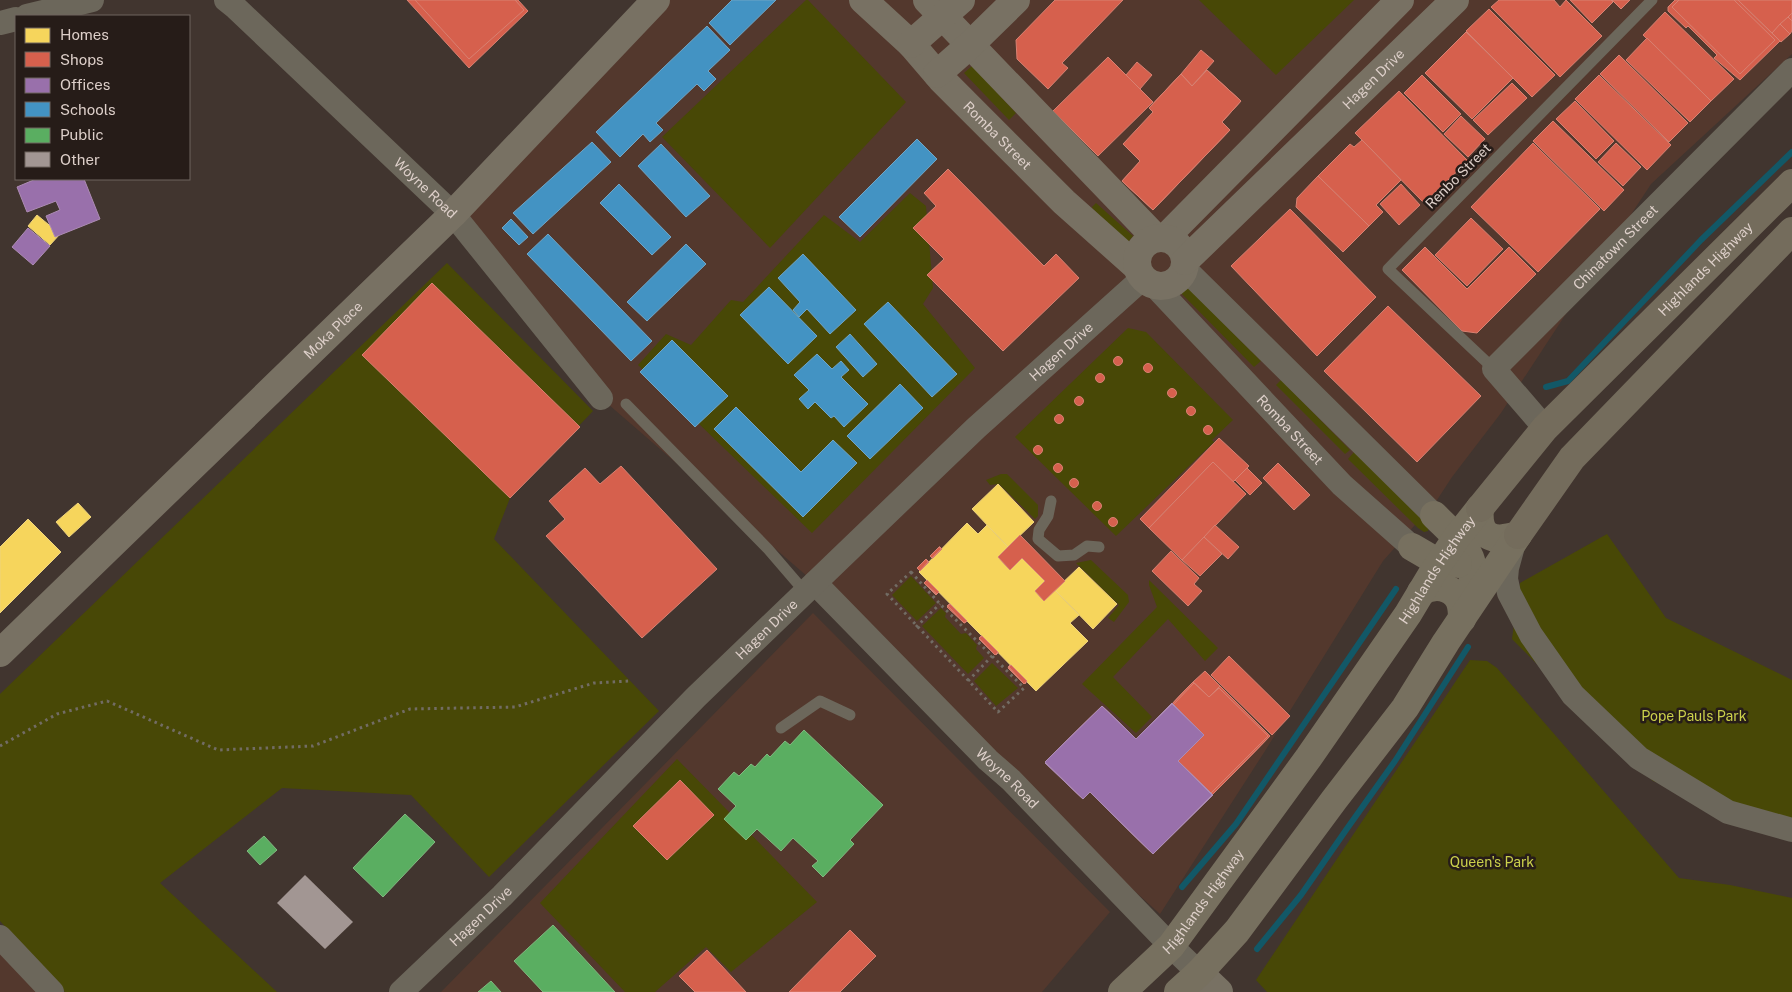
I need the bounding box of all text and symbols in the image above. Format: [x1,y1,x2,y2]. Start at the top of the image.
legend [15,15,190,180]
text: Homes [60,26,109,43]
street label: Hagen Drive [1339,45,1408,112]
text: Shops [60,51,104,68]
text: Offices [60,76,110,93]
street label: Romba Street [960,98,1035,173]
text: Schools [60,101,116,118]
text: Public [60,126,104,143]
street label: Renbo Street [1422,140,1494,212]
text: Other [60,151,100,168]
street label: Woyne Road [391,154,460,221]
street label: Chinatown Street [1570,201,1661,293]
street label: Highlands Highway [1655,218,1756,319]
street label: Moka Place [301,298,366,362]
street label: Hagen Drive [1026,319,1096,384]
street label: Romba Street [1253,392,1327,468]
street label: Highlands Highway [1396,512,1479,627]
street label: Hagen Drive [732,596,801,663]
park label: Pope Pauls Park [1641,708,1747,724]
street label: Woyne Road [973,745,1042,812]
street label: Highlands Highway [1159,846,1247,958]
park label: Queen's Park [1450,854,1534,870]
street label: Hagen Drive [446,883,515,950]

